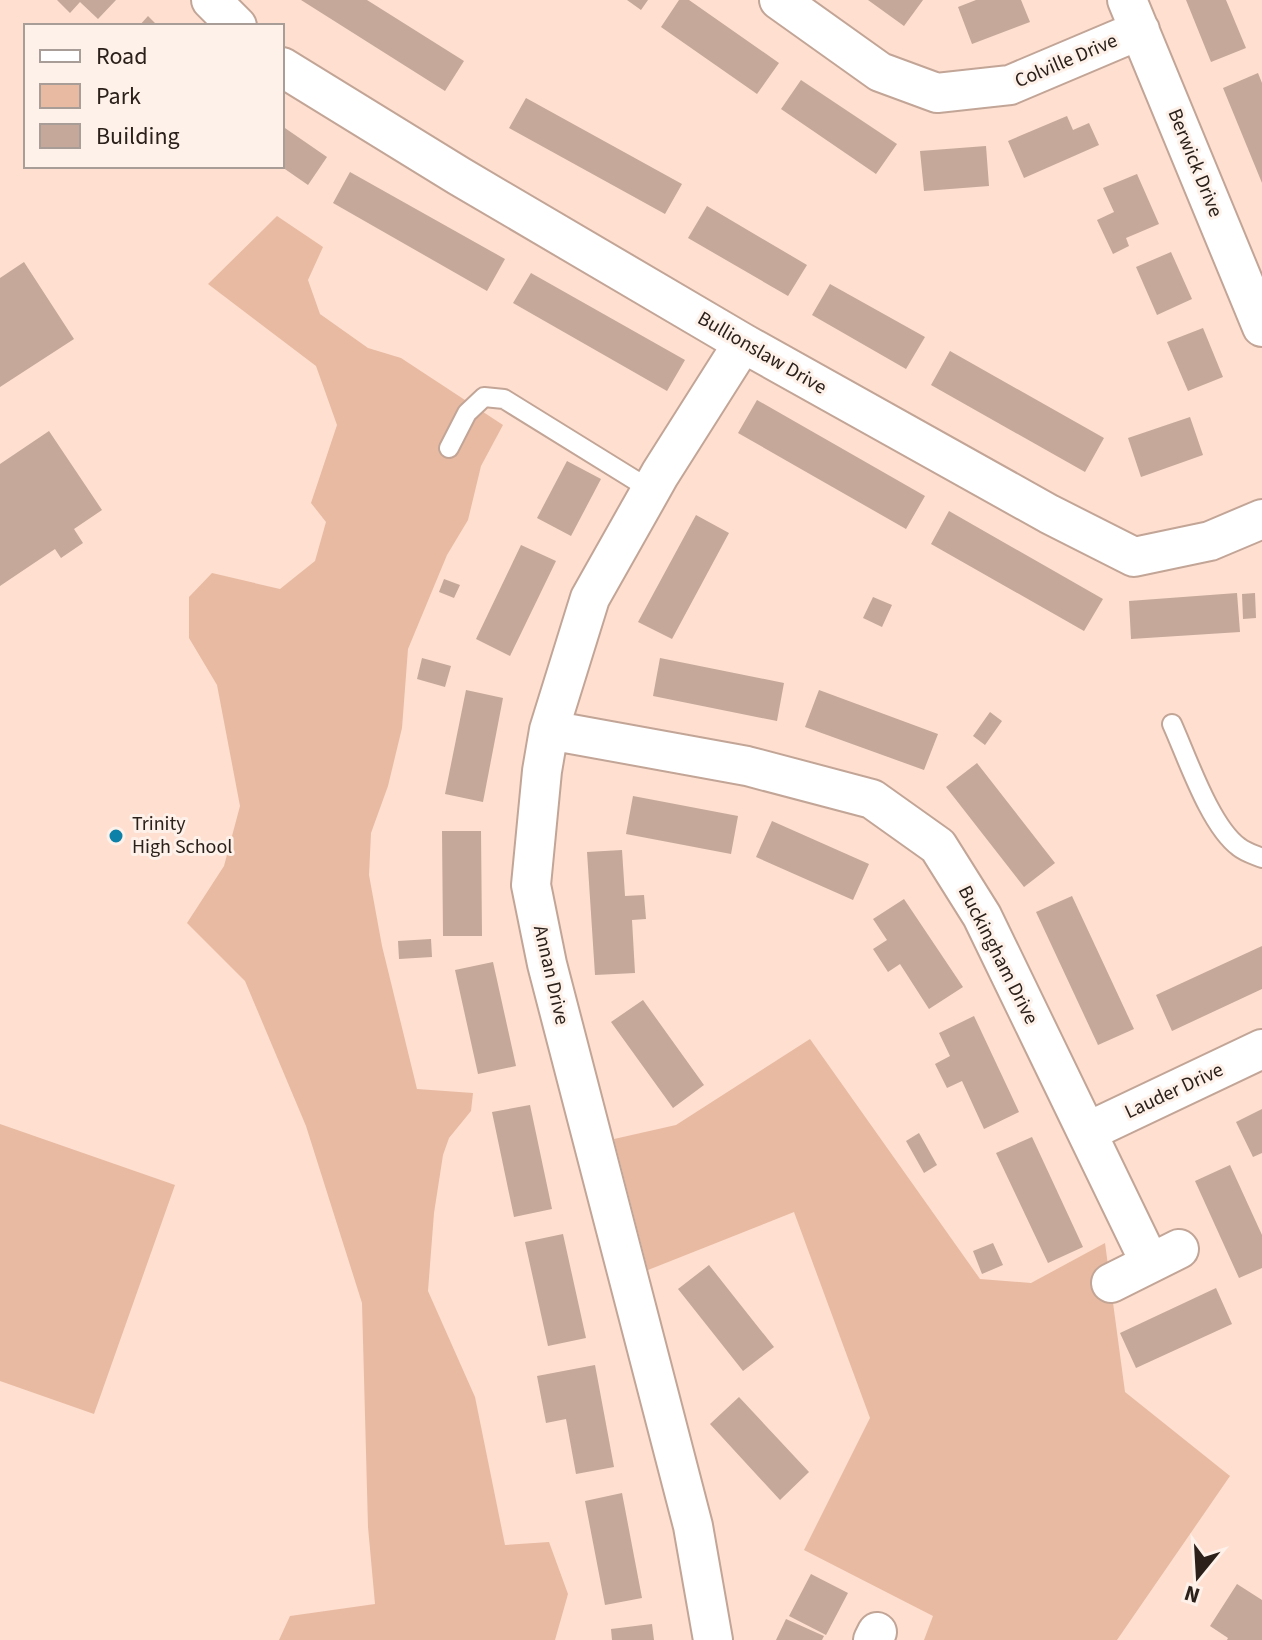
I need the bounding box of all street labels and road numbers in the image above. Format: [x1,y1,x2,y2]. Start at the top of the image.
street label: Colville Drive [1010,27,1122,95]
street label: Berwick Drive [1161,105,1229,221]
street label: Bullionslaw Drive [692,305,832,401]
street label: Buckingham Drive [951,881,1045,1029]
street label: Annan Drive [526,923,576,1027]
street label: Lauder Drive [1120,1056,1228,1126]

